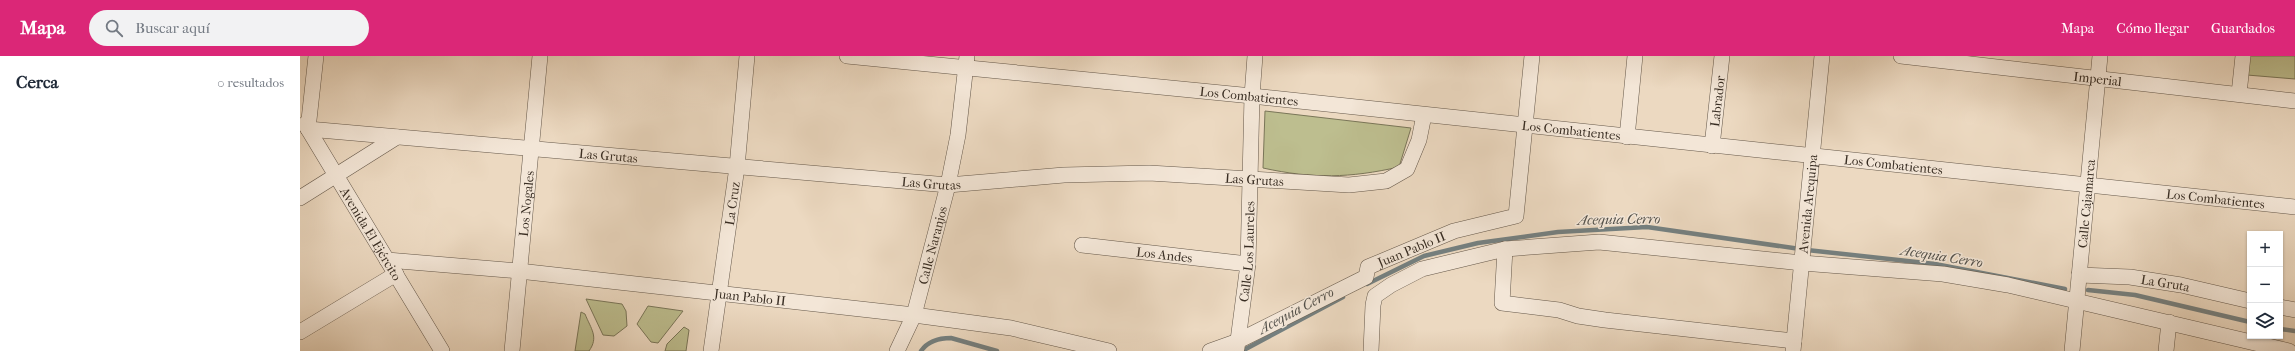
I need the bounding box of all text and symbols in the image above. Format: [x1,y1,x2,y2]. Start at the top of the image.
search box [89,10,369,46]
text: Mapa [20,17,65,39]
icon: search [103,17,125,39]
text: Buscar aquí [135,19,210,37]
text: Mapa [2061,20,2094,37]
text: Cómo llegar [2116,20,2189,37]
text: Guardados [2211,20,2275,37]
street label: Imperial [2073,69,2123,89]
text: Cerca [16,72,58,92]
text: 0 resultados [217,75,284,90]
street label: Labrador [1707,75,1728,128]
street label: Los Combatientes [1199,84,1299,109]
street label: Los Combatientes [1521,118,1621,143]
street label: Las Grutas [578,146,639,166]
street label: Los Combatientes [1843,152,1944,177]
street label: Avenida Arequipa [1796,153,1820,255]
street label: Calle Cajamarca [2075,158,2098,249]
street label: Los Nogales [516,170,537,237]
street label: Las Grutas [1224,171,1285,189]
street label: Las Grutas [901,174,961,193]
street label: La Cruz [722,180,743,226]
street label: Avenida El Ejército [336,184,405,284]
street label: Los Combatientes [2165,186,2266,212]
street label: Calle Los Laureles [1236,201,1257,303]
street label: Calle Naranjos [915,204,950,286]
water label: Acequia Cerro [1575,210,1661,229]
street label: Juan Pablo II [1375,229,1448,271]
map controls [2247,231,2283,339]
button: + [2247,231,2283,267]
water label: Acequia Cerro [1898,241,1984,271]
street label: Los Andes [1136,244,1193,266]
button: − [2247,267,2283,303]
street label: La Gruta [2140,272,2192,295]
water label: Acequia Cerro [1254,283,1337,338]
street label: Juan Pablo II [713,286,787,309]
button: layers [2247,303,2283,339]

